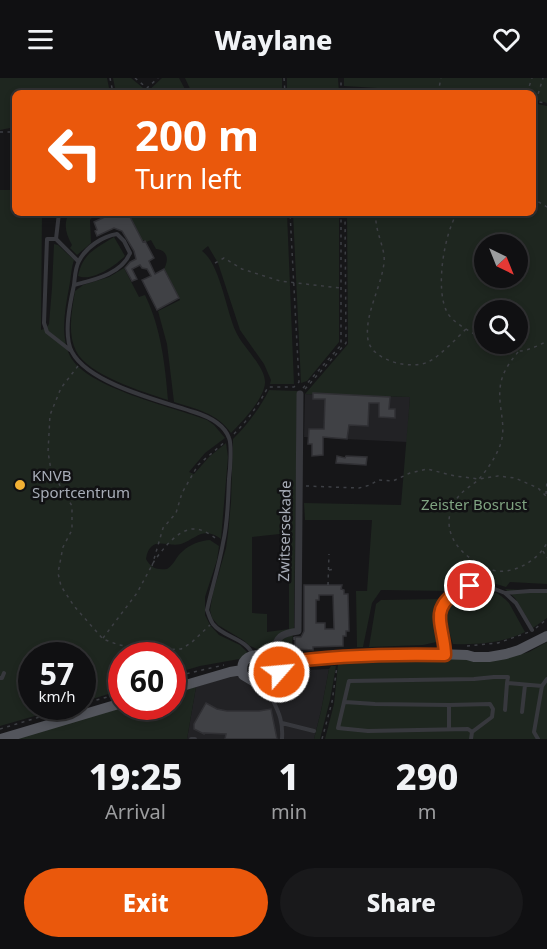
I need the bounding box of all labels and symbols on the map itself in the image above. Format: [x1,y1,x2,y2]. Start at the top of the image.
north arrow [474,234,528,288]
place label: KNVB Sportcentrum [32,465,130,502]
marker: KNVB Sportcentrum [13,478,27,492]
street label: Zwitsersekade [273,480,295,582]
park label: Zeister Bosrust [421,494,528,514]
pin [444,560,495,611]
position arrow [247,640,311,704]
speed limit sign: 60 [108,642,186,720]

